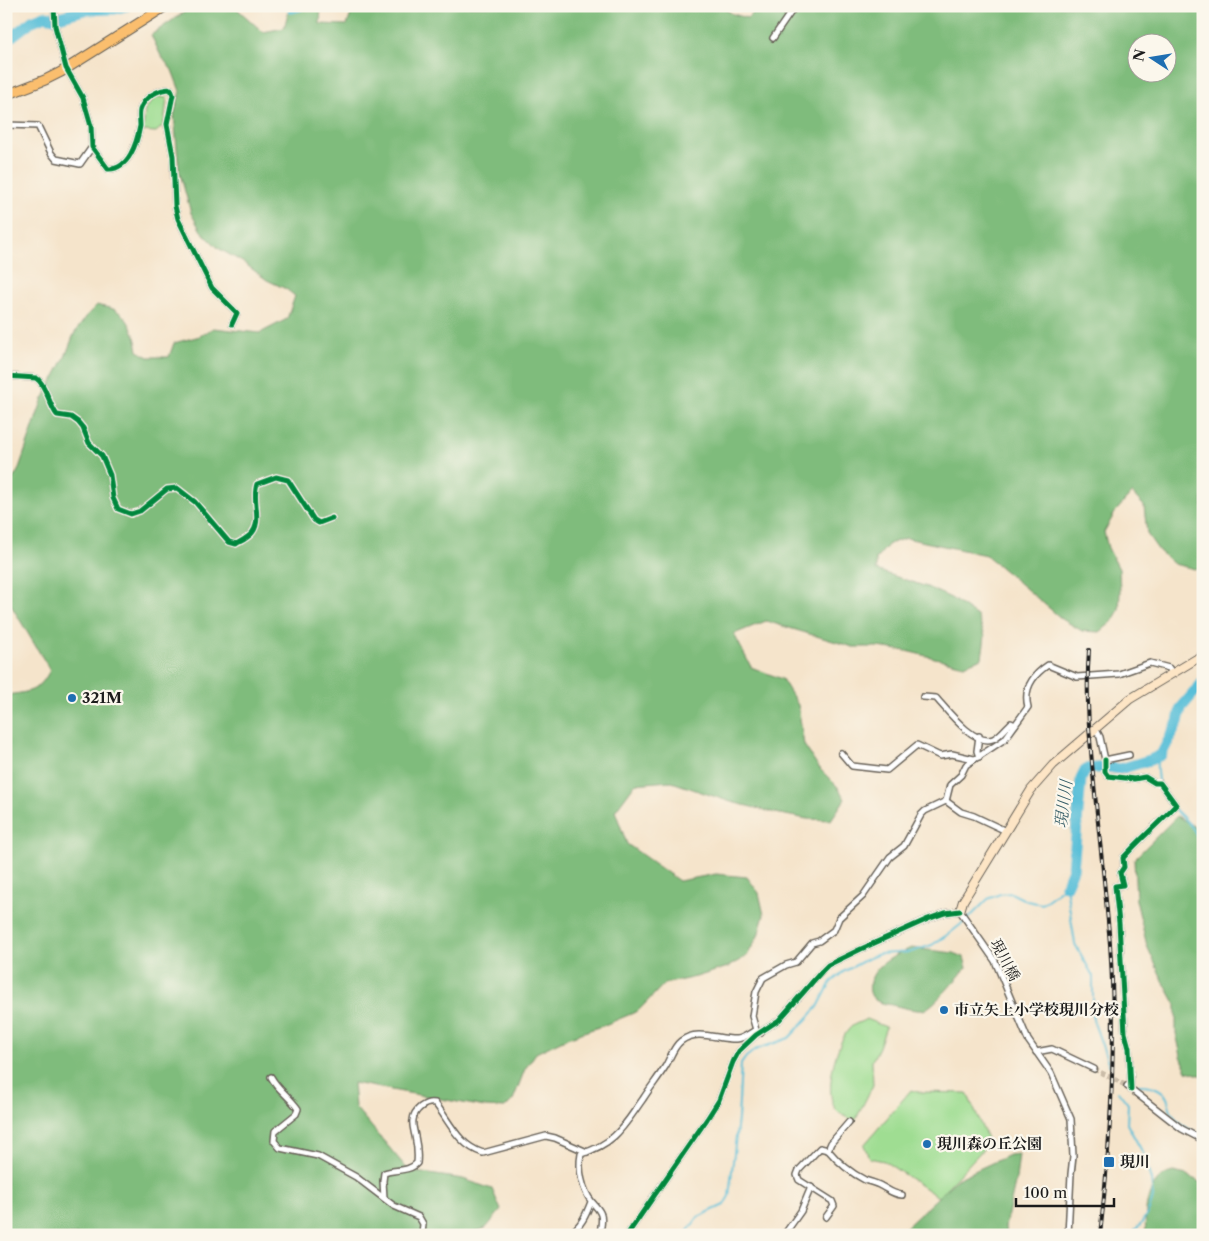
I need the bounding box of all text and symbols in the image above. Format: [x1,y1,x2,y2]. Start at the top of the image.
north arrow [1126,32,1176,82]
text: N [1129,47,1149,63]
place label: 321M [82,688,122,707]
marker: 321M [66,692,78,704]
water label: 現川川 [1050,777,1076,829]
street label: 現川橋 [986,935,1024,984]
place label: 市立矢上小学校現川分校 [954,1000,1119,1019]
marker: 市立矢上小学校現川分校 [938,1004,950,1016]
place label: 現川森の丘公園 [937,1134,1042,1153]
marker: 現川森の丘公園 [921,1138,933,1150]
place label: 現川 [1120,1152,1150,1171]
marker: 現川 [1102,1155,1116,1169]
scale bar [1016,1176,1114,1208]
text: 100 m [1024,1183,1067,1202]

